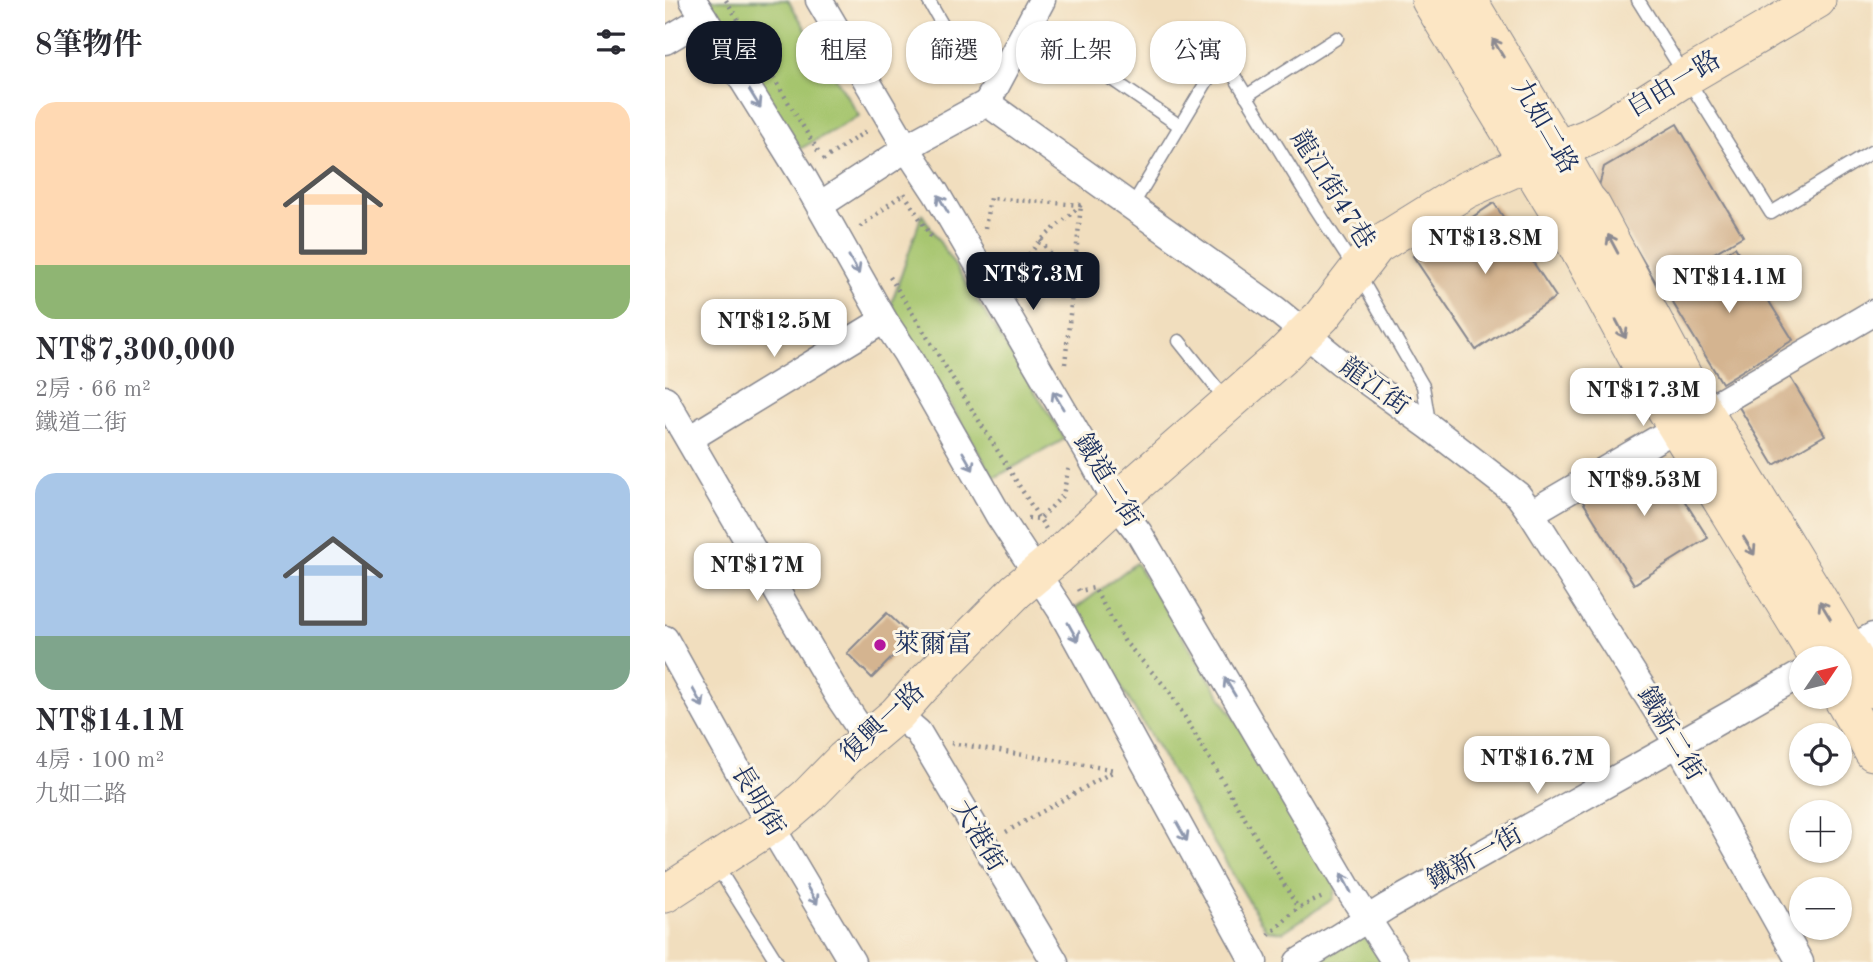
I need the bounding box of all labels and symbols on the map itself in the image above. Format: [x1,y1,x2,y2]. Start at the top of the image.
one-way arrow [1490,39,1504,59]
street label: 自由一路 [1622,45,1725,123]
street label: 九如二路 [1507,74,1583,179]
one-way arrow [749,89,763,109]
street label: 龍江街47巷 [1285,125,1381,254]
one-way arrow [935,194,949,214]
pin: NT$13.8M [1413,216,1557,276]
one-way arrow [1605,234,1619,255]
pin: NT$7.3M [968,252,1098,312]
one-way arrow [847,254,861,274]
pin: NT$14.1M [1657,256,1801,315]
pin: NT$12.5M [702,300,846,359]
one-way arrow [1614,318,1628,338]
street label: 龍江街 [1335,351,1415,420]
pin: NT$17.3M [1571,368,1715,428]
one-way arrow [1050,391,1064,411]
street label: 鐵道二街 [1068,429,1147,532]
one-way arrow [961,451,975,471]
pin: NT$9.53M [1572,458,1716,518]
one-way arrow [1743,535,1757,555]
pin: NT$17M [700,544,814,603]
one-way arrow [1817,601,1831,621]
one-way arrow [1067,621,1080,642]
place label: 萊爾富 [894,629,972,658]
marker: 萊爾富 [872,637,888,653]
north arrow [1789,646,1851,709]
street label: 復興一路 [835,677,930,768]
one-way arrow [1223,678,1237,698]
street label: 鐵新二街 [1632,682,1710,785]
one-way arrow [691,688,705,708]
pin: NT$16.7M [1465,736,1609,796]
street label: 長明街 [726,760,790,841]
street label: 大港街 [947,795,1011,876]
street label: 鐵新一街 [1422,820,1527,895]
one-way arrow [1175,821,1189,841]
one-way arrow [1338,873,1352,894]
one-way arrow [806,885,820,905]

